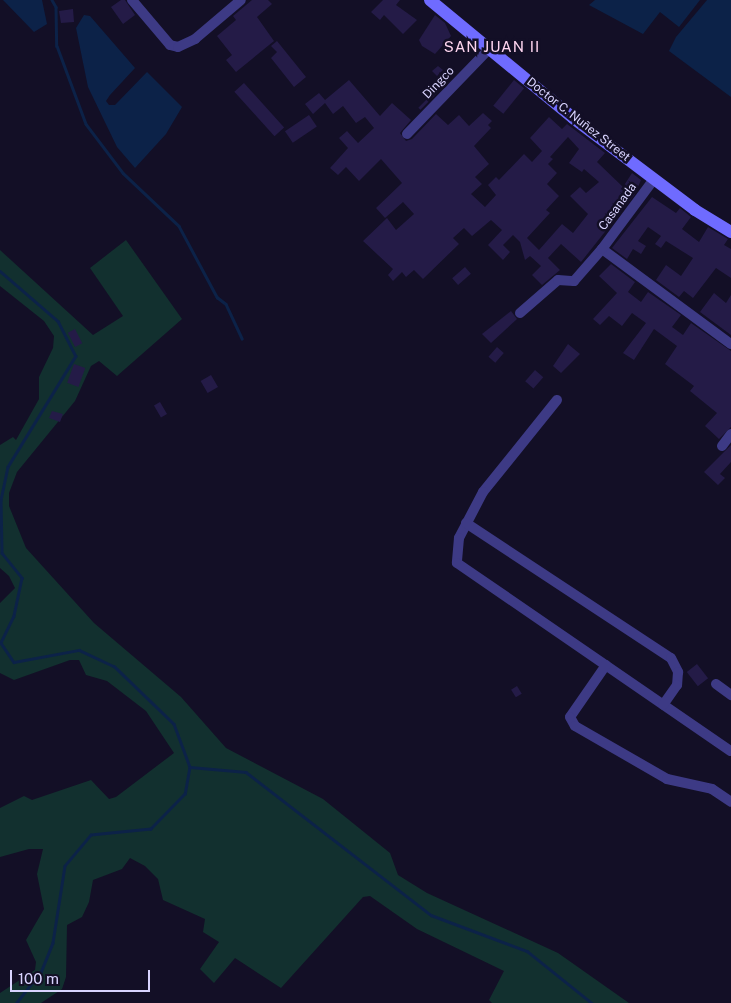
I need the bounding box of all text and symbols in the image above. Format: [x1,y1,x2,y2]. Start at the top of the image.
district label: SAN JUAN II [442,38,542,56]
street label: Dingco [420,64,458,102]
street label: Doctor C. Nuñez Street [523,75,633,165]
street label: Casanada [596,181,640,233]
scale bar [12,960,152,992]
text: 100 m [18,970,59,987]

